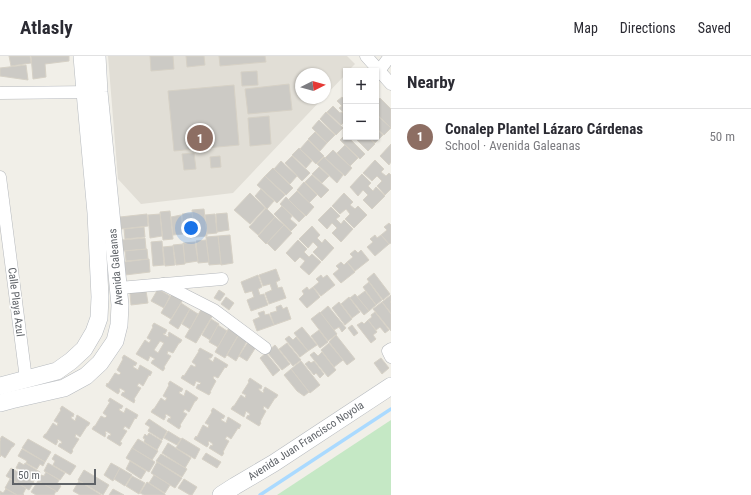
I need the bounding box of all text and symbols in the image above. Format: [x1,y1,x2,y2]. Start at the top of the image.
text: Atlasly [20,16,73,39]
text: Map [574,20,598,36]
text: Directions [620,20,676,36]
text: Saved [698,20,731,36]
north arrow [295,68,331,104]
map controls [343,68,379,140]
button: + [343,68,379,104]
text: Nearby [407,72,455,92]
button: − [343,104,379,140]
text: Conalep Plantel Lázaro Cárdenas [445,120,643,138]
pin: 1 [187,123,213,153]
text: 1 [417,129,423,144]
text: 50 m [709,129,735,144]
text: School · Avenida Galeanas [445,138,581,153]
your location [181,218,201,238]
street label: Avenida Galeanas [106,228,126,306]
street label: Calle Playa Azul [5,267,27,337]
street label: Avenida Juan Francisco Noyola [246,399,366,483]
scale bar [12,467,96,486]
text: 50 m [18,469,40,482]

